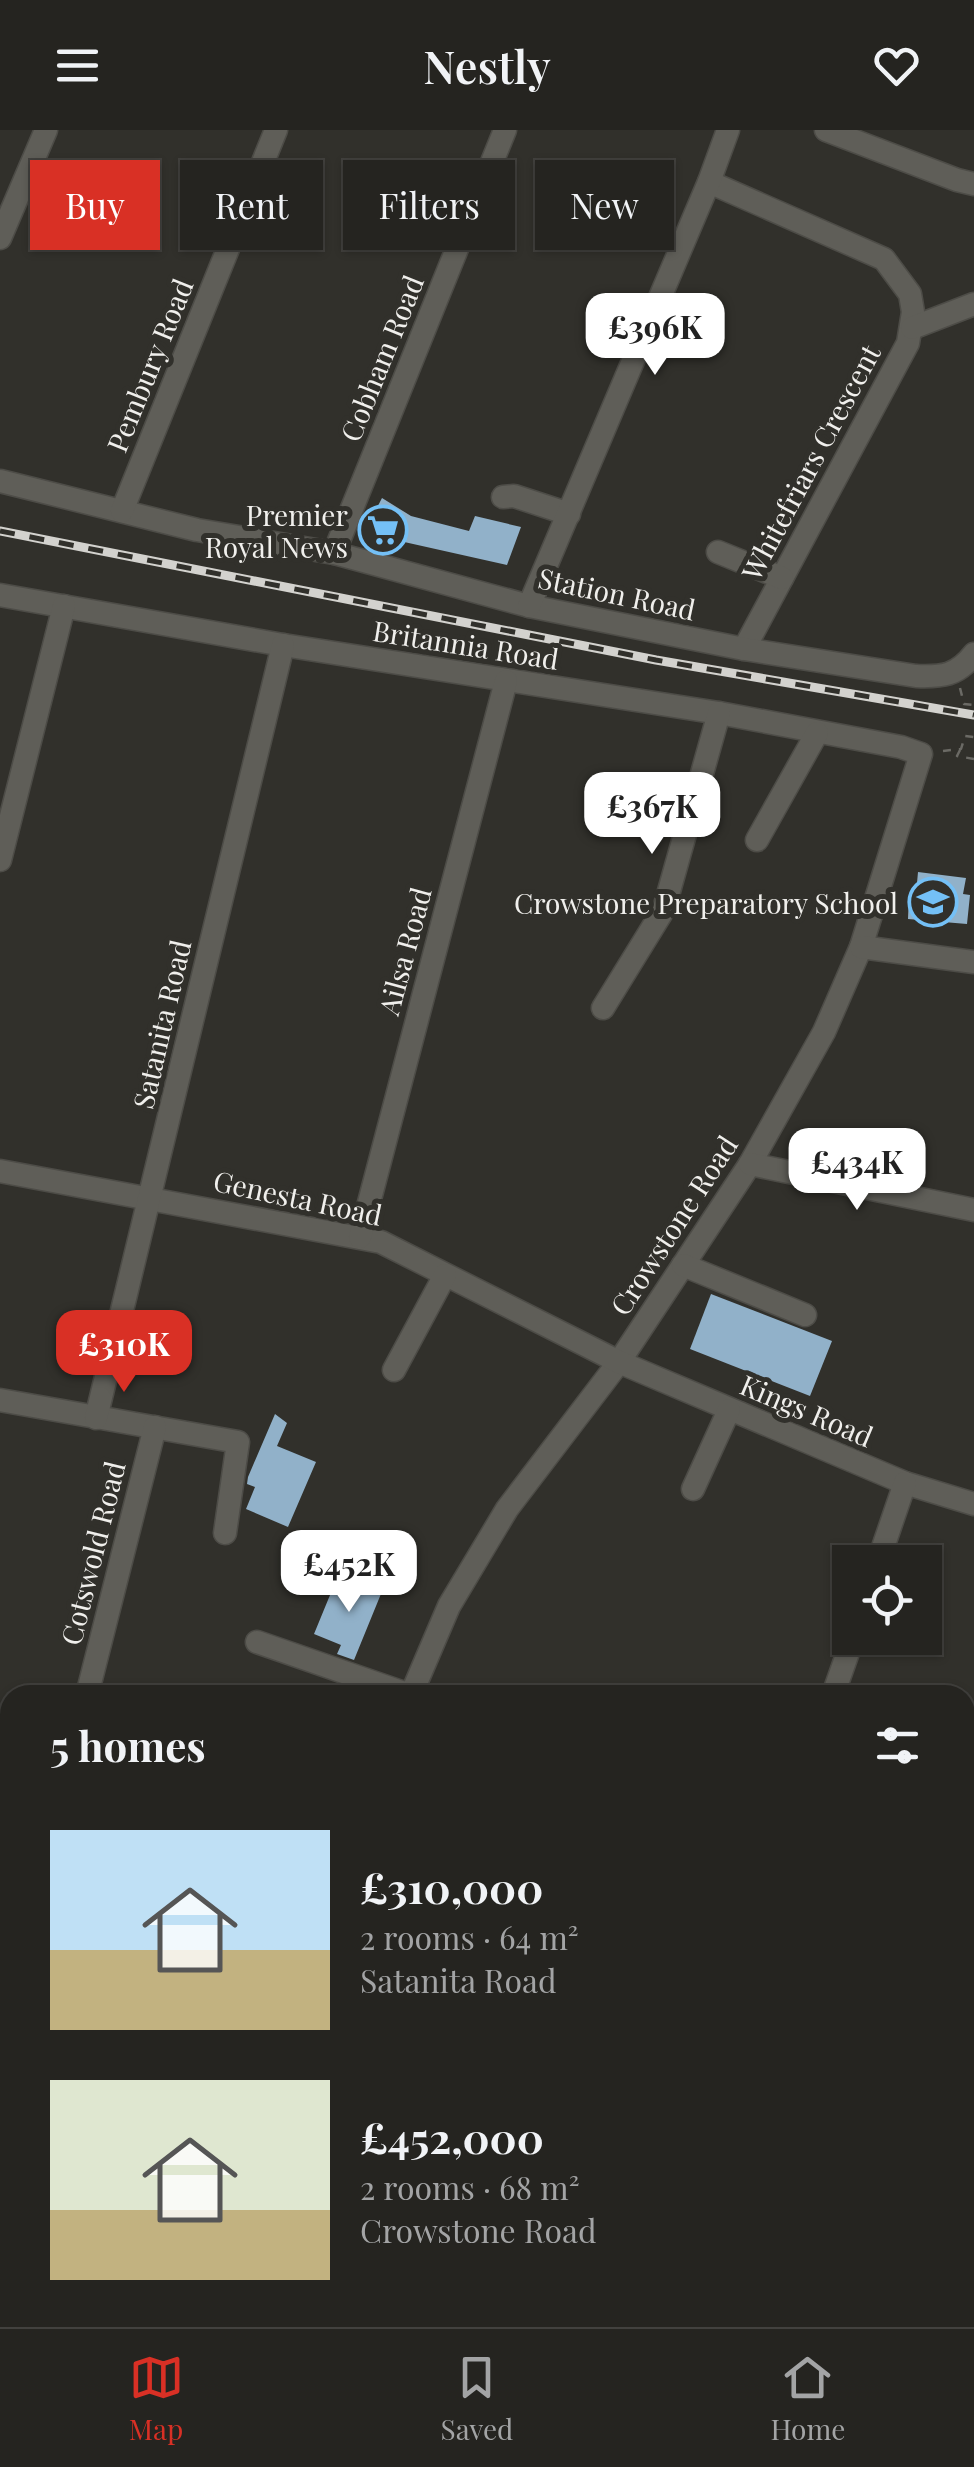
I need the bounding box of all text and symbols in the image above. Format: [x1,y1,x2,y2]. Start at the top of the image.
text: Nestly [423,35,551,95]
icon: menu [50,38,105,93]
icon: heart [869,38,924,93]
chip: Buy [30,160,160,250]
chip: Rent [180,160,323,250]
chip: Filters [343,160,515,250]
chip: New [535,160,674,250]
street label: Cobham Road [331,269,431,447]
street label: Pembury Road [97,273,201,457]
pin: £396K [585,293,725,378]
text: £396K [608,304,702,347]
street label: Whitefriars Crescent [732,337,888,587]
place label: Premier Royal News [205,496,349,565]
supermarket icon: Premier Royal News [357,504,409,556]
street label: Station Road [535,558,699,628]
street label: Britannia Road [370,611,562,677]
pin: £367K [582,772,722,857]
text: £367K [606,783,698,826]
school or university icon: Crowstone Preparatory School [907,876,959,928]
street label: Ailsa Road [369,883,439,1020]
place label: Crowstone Preparatory School [514,884,898,921]
street label: Satanita Road [124,936,198,1112]
street label: Crowstone Road [601,1128,745,1322]
pin: £434K [787,1128,927,1213]
text: £434K [811,1139,903,1182]
street label: Genesta Road [210,1161,386,1233]
pin: £310K [54,1310,194,1395]
text: £310K [78,1321,170,1364]
street label: Kings Road [735,1365,879,1455]
street label: Cotswold Road [51,1457,133,1649]
pin: £452K [279,1530,419,1615]
text: £452K [303,1541,395,1584]
map controls [832,1545,942,1655]
button: locate [832,1545,942,1655]
text: 5 homes [50,1717,206,1773]
icon: filters [870,1718,925,1773]
text: £310,000 [360,1859,543,1915]
icon: home [130,1870,250,1990]
text: 2 rooms · 64 m² [360,1915,579,1958]
text: Satanita Road [360,1958,557,2001]
text: £452,000 [360,2109,544,2165]
icon: home [130,2120,250,2240]
text: 2 rooms · 68 m² [360,2165,579,2208]
text: Crowstone Road [360,2208,597,2251]
tab: Map [129,2350,184,2447]
tab: Saved [441,2350,513,2447]
tab: Home [770,2350,845,2447]

